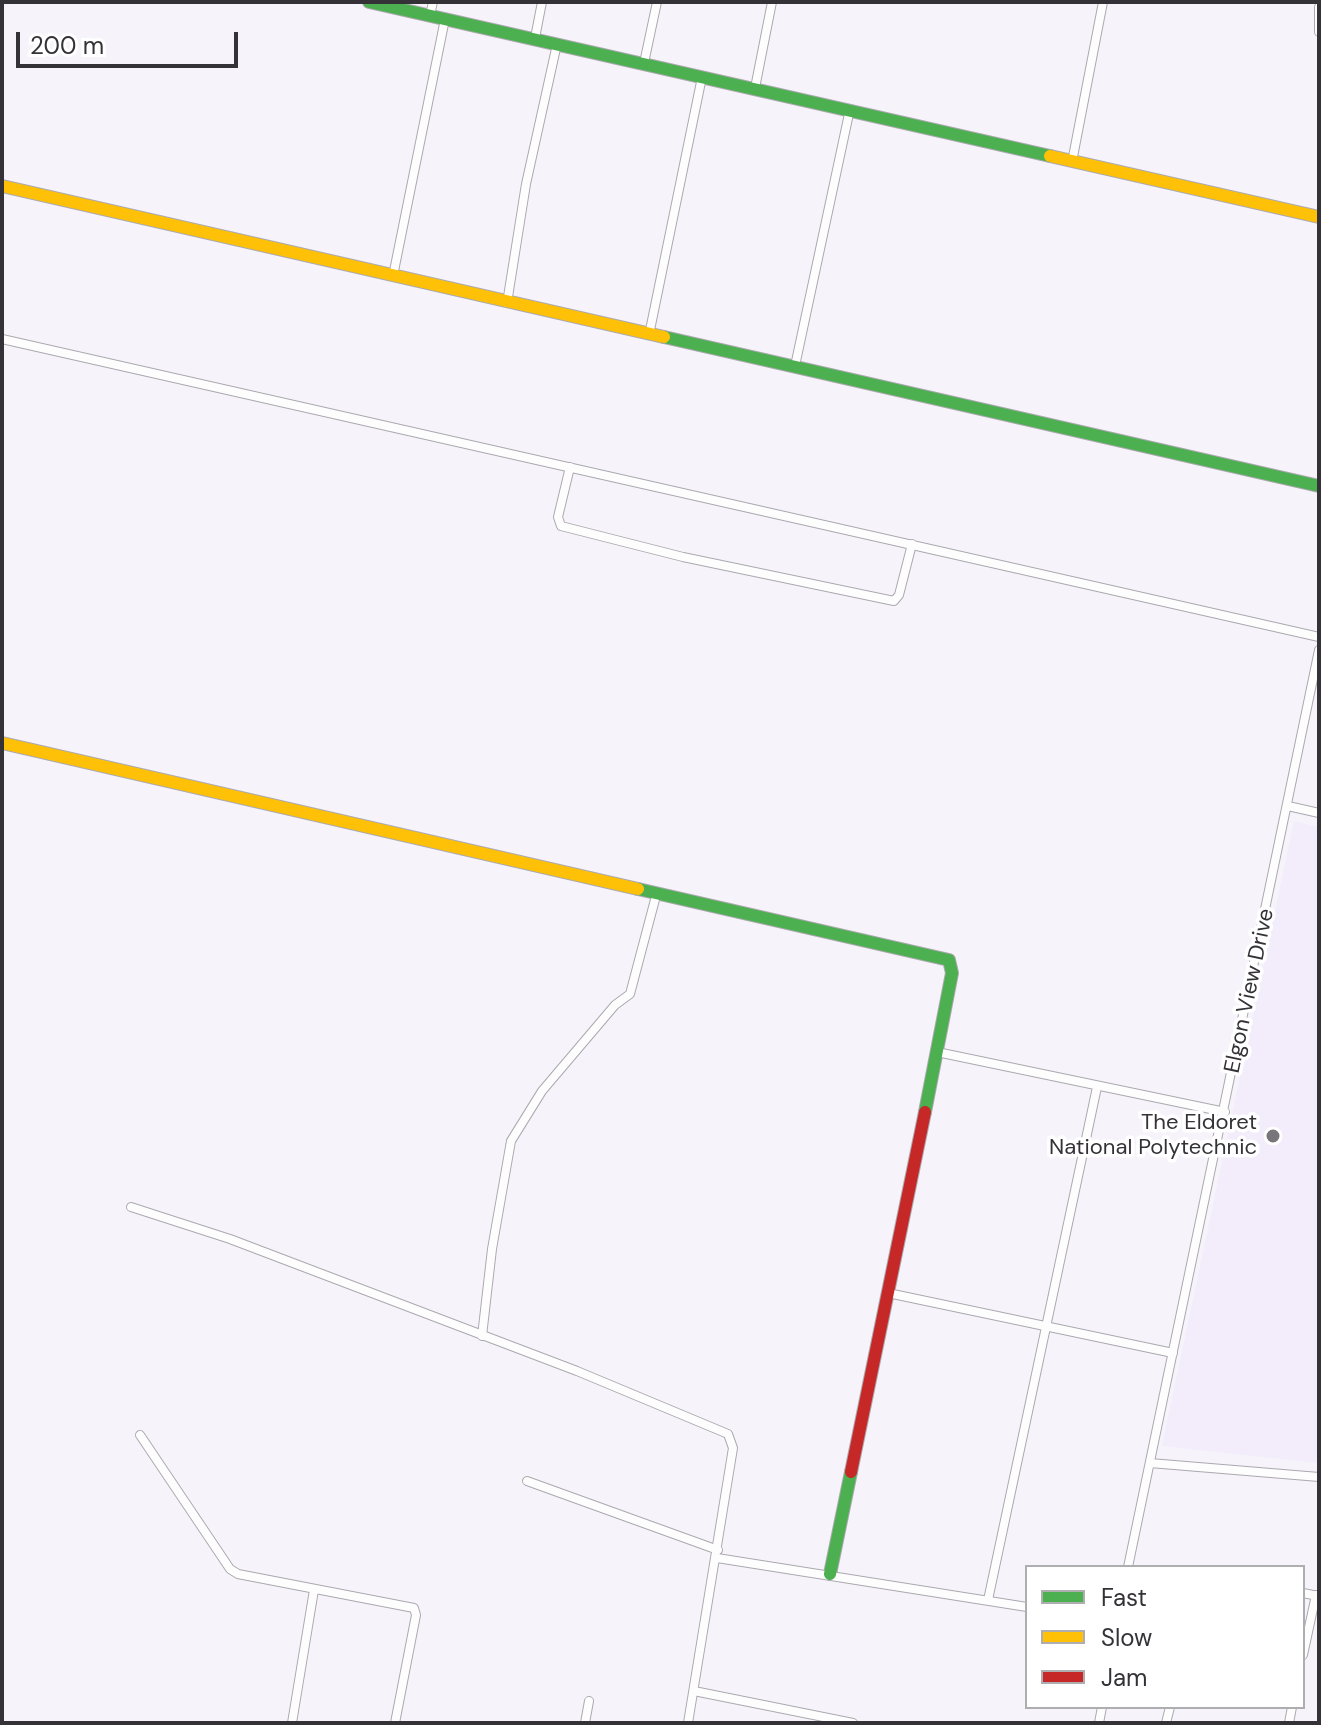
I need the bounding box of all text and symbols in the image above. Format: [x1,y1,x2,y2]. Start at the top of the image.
scale bar [20,16,242,66]
text: 200 m [30,30,104,61]
street label: Elgon View Drive [1220,906,1280,1076]
place label: The Eldoret National Polytechnic [1049,1110,1257,1162]
marker: The Eldoret National Polytechnic [1264,1127,1282,1145]
legend [1025,1565,1305,1709]
text: Fast [1101,1582,1147,1613]
text: Slow [1101,1622,1152,1653]
text: Jam [1101,1662,1147,1693]

